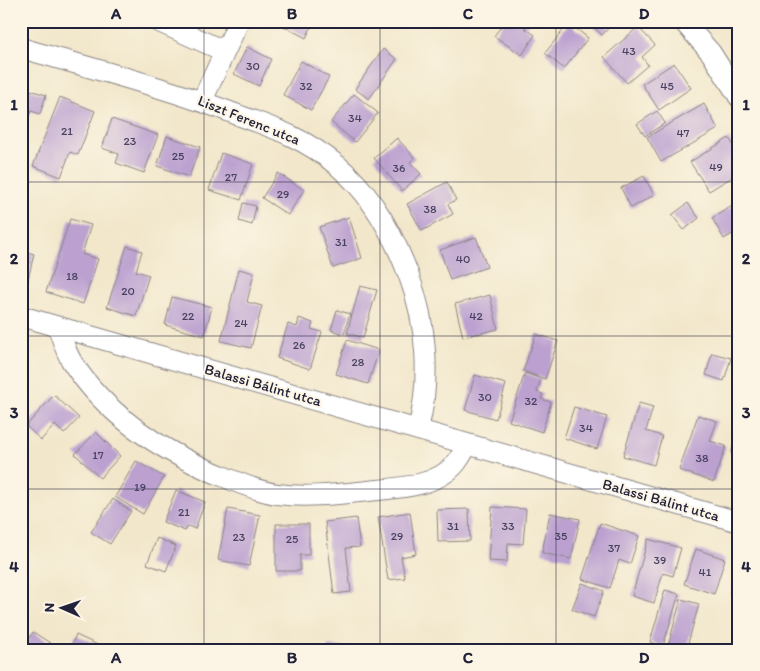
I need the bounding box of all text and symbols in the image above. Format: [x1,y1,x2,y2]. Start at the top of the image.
text: A [110,4,122,23]
text: B [287,4,298,23]
text: C [463,4,474,23]
text: D [639,4,650,23]
house number: 43 [622,44,636,58]
house number: 30 [246,59,260,73]
house number: 32 [300,79,313,93]
house number: 45 [660,79,674,93]
street label: Liszt Ferenc utca [195,91,303,149]
text: 1 [10,95,18,114]
text: 1 [742,95,750,114]
house number: 34 [348,111,362,125]
house number: 21 [61,124,73,138]
house number: 47 [676,126,690,140]
house number: 23 [124,134,137,148]
house number: 25 [172,149,184,163]
house number: 49 [709,160,723,174]
house number: 36 [393,161,405,175]
house number: 27 [225,170,237,184]
house number: 29 [277,187,289,201]
house number: 38 [423,202,437,216]
house number: 31 [335,235,347,249]
text: 2 [10,249,19,268]
text: 2 [742,249,751,268]
house number: 40 [456,252,470,266]
house number: 18 [66,269,78,283]
house number: 20 [121,284,135,298]
house number: 22 [182,309,195,323]
house number: 42 [469,309,483,323]
house number: 24 [234,316,248,330]
house number: 26 [293,338,305,352]
house number: 28 [352,355,365,369]
street label: Balassi Bálint utca [202,360,324,410]
house number: 30 [478,390,492,404]
house number: 32 [525,394,538,408]
text: 3 [10,403,19,422]
text: 3 [742,403,751,422]
house number: 34 [579,421,593,435]
house number: 17 [92,448,104,462]
house number: 38 [695,451,709,465]
street label: Balassi Bálint utca [600,475,722,525]
house number: 19 [134,480,146,494]
house number: 21 [178,505,190,519]
house number: 31 [447,519,459,533]
house number: 33 [501,519,515,533]
house number: 29 [391,529,403,543]
house number: 35 [555,529,567,543]
house number: 23 [233,530,246,544]
house number: 25 [286,532,298,546]
house number: 37 [608,541,620,555]
house number: 39 [654,553,666,567]
text: 4 [9,557,19,576]
text: 4 [741,557,751,576]
house number: 41 [699,565,712,579]
north arrow [38,584,88,634]
text: N [41,603,58,613]
text: A [110,648,122,667]
text: B [287,648,298,667]
text: C [463,648,474,667]
text: D [639,648,650,667]

